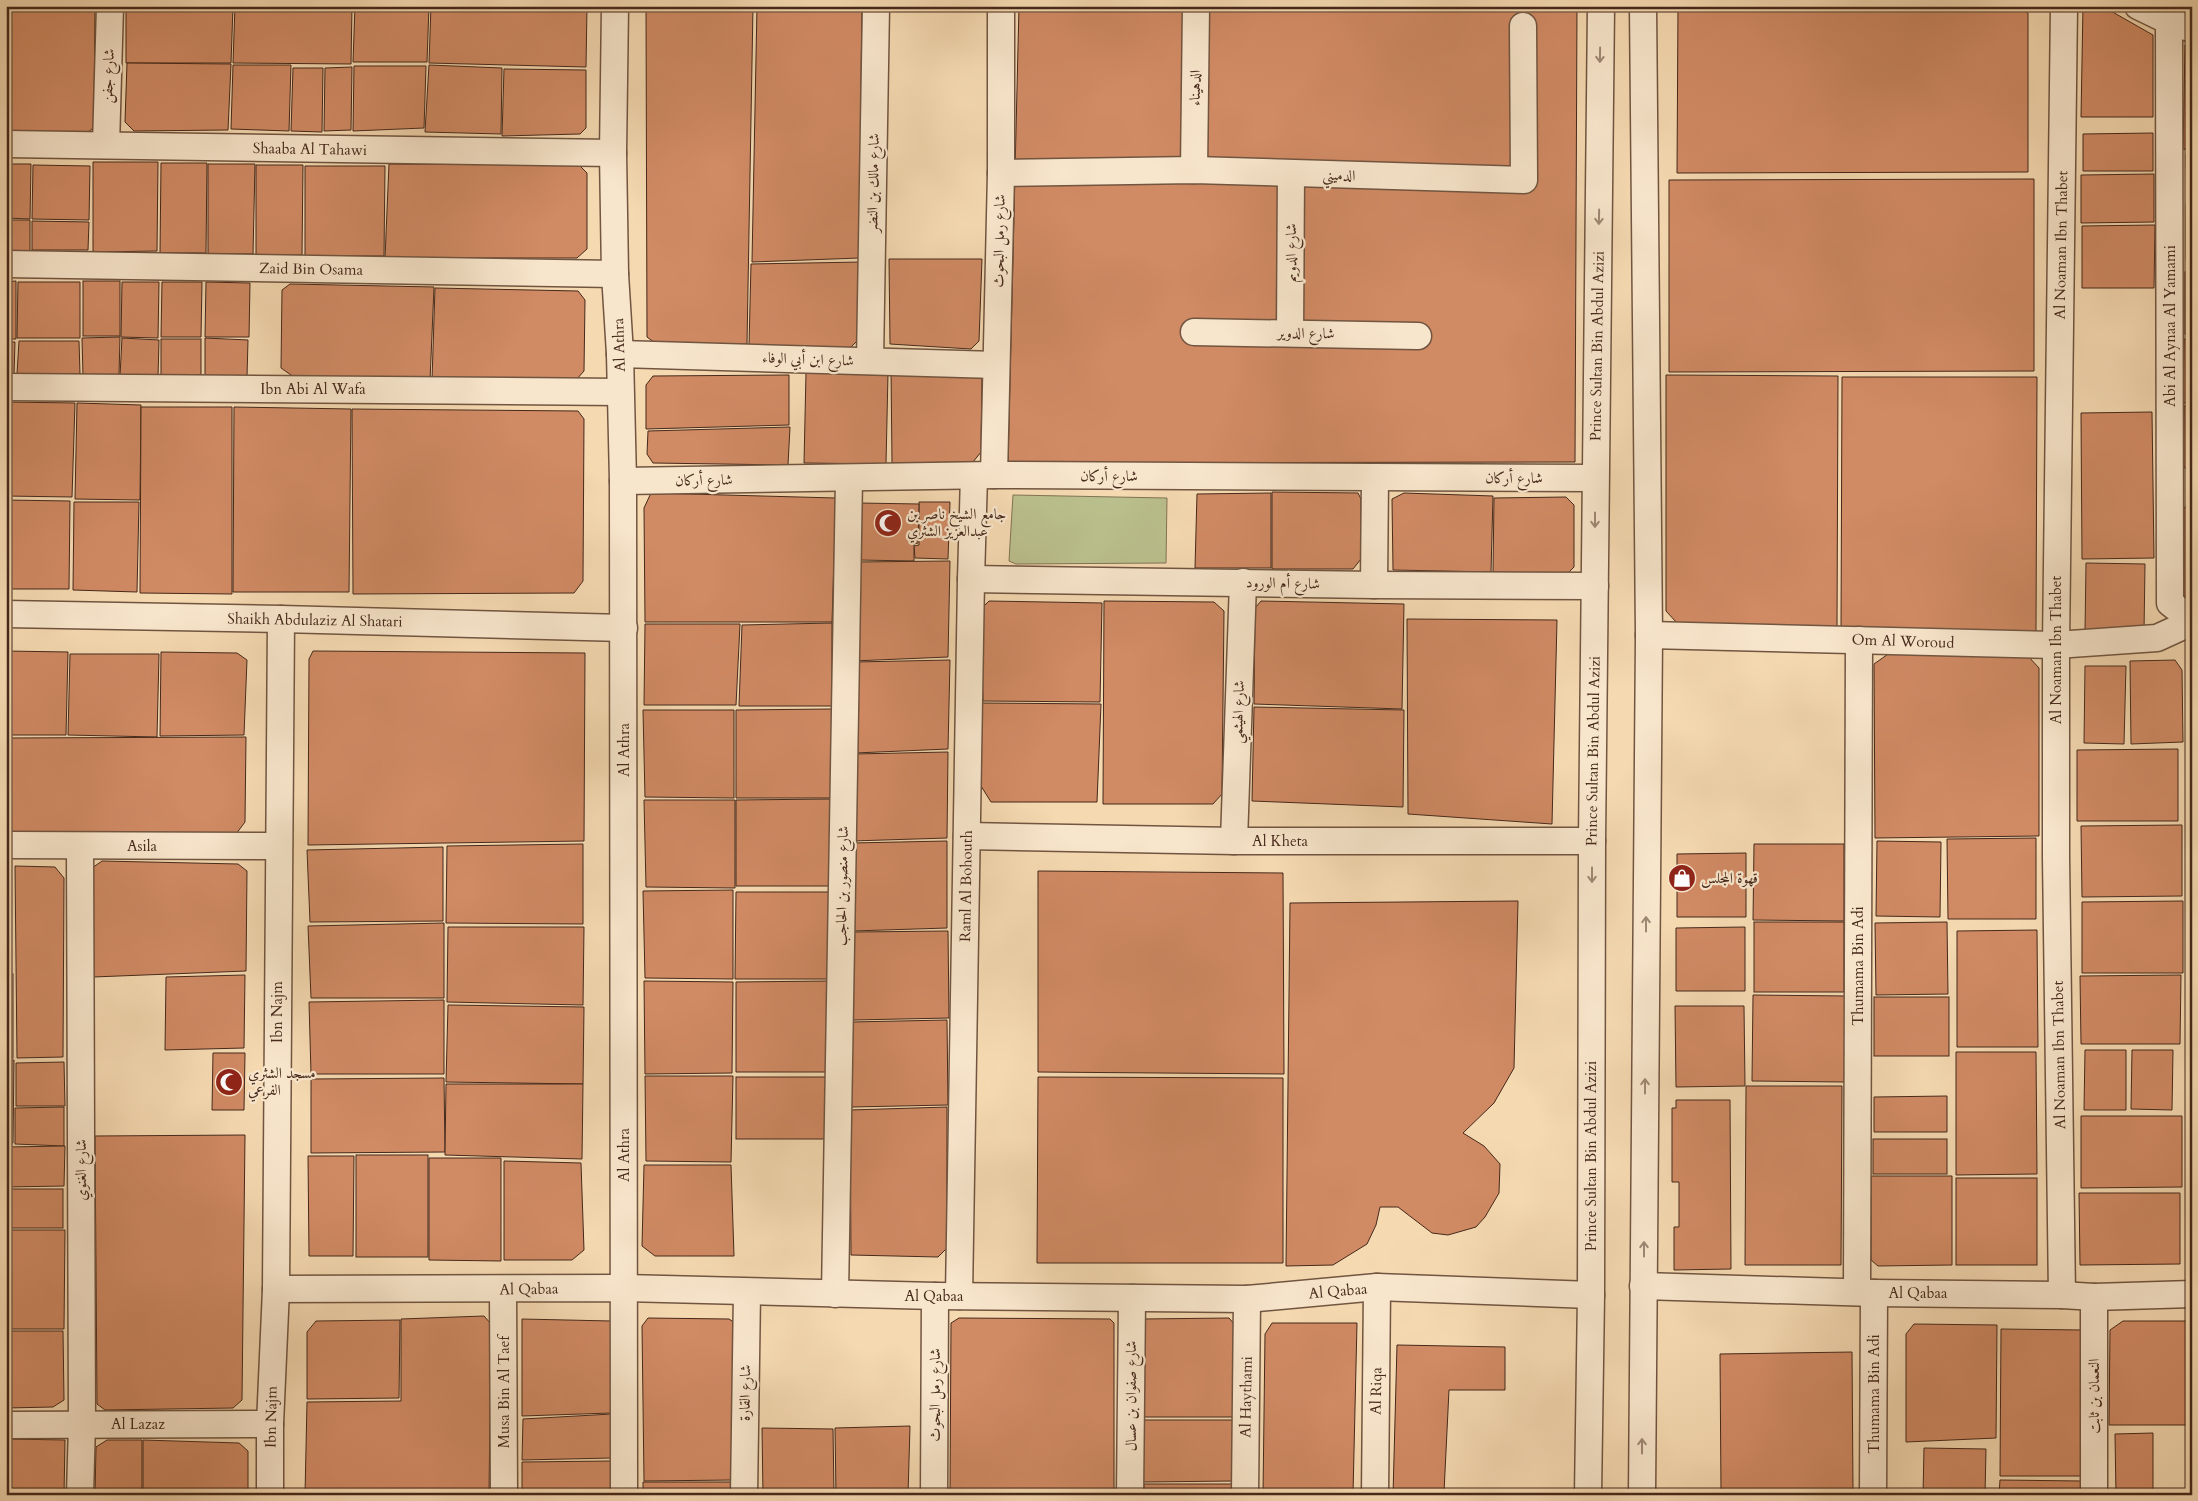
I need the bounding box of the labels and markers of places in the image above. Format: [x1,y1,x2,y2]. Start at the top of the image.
place label: جامع الشيخ ناصر بن عبدالعزيز الشثري [907,504,1006,543]
mosque icon: جامع الشيخ ناصر بن عبدالعزيز الشثري [873,508,903,538]
shop icon: قهوة المجلس [1667,863,1697,893]
place label: قهوة المجلس [1701,868,1758,888]
place label: مسجد الشثري الفرعي [248,1063,316,1102]
mosque icon: مسجد الشثري الفرعي [214,1067,244,1097]

